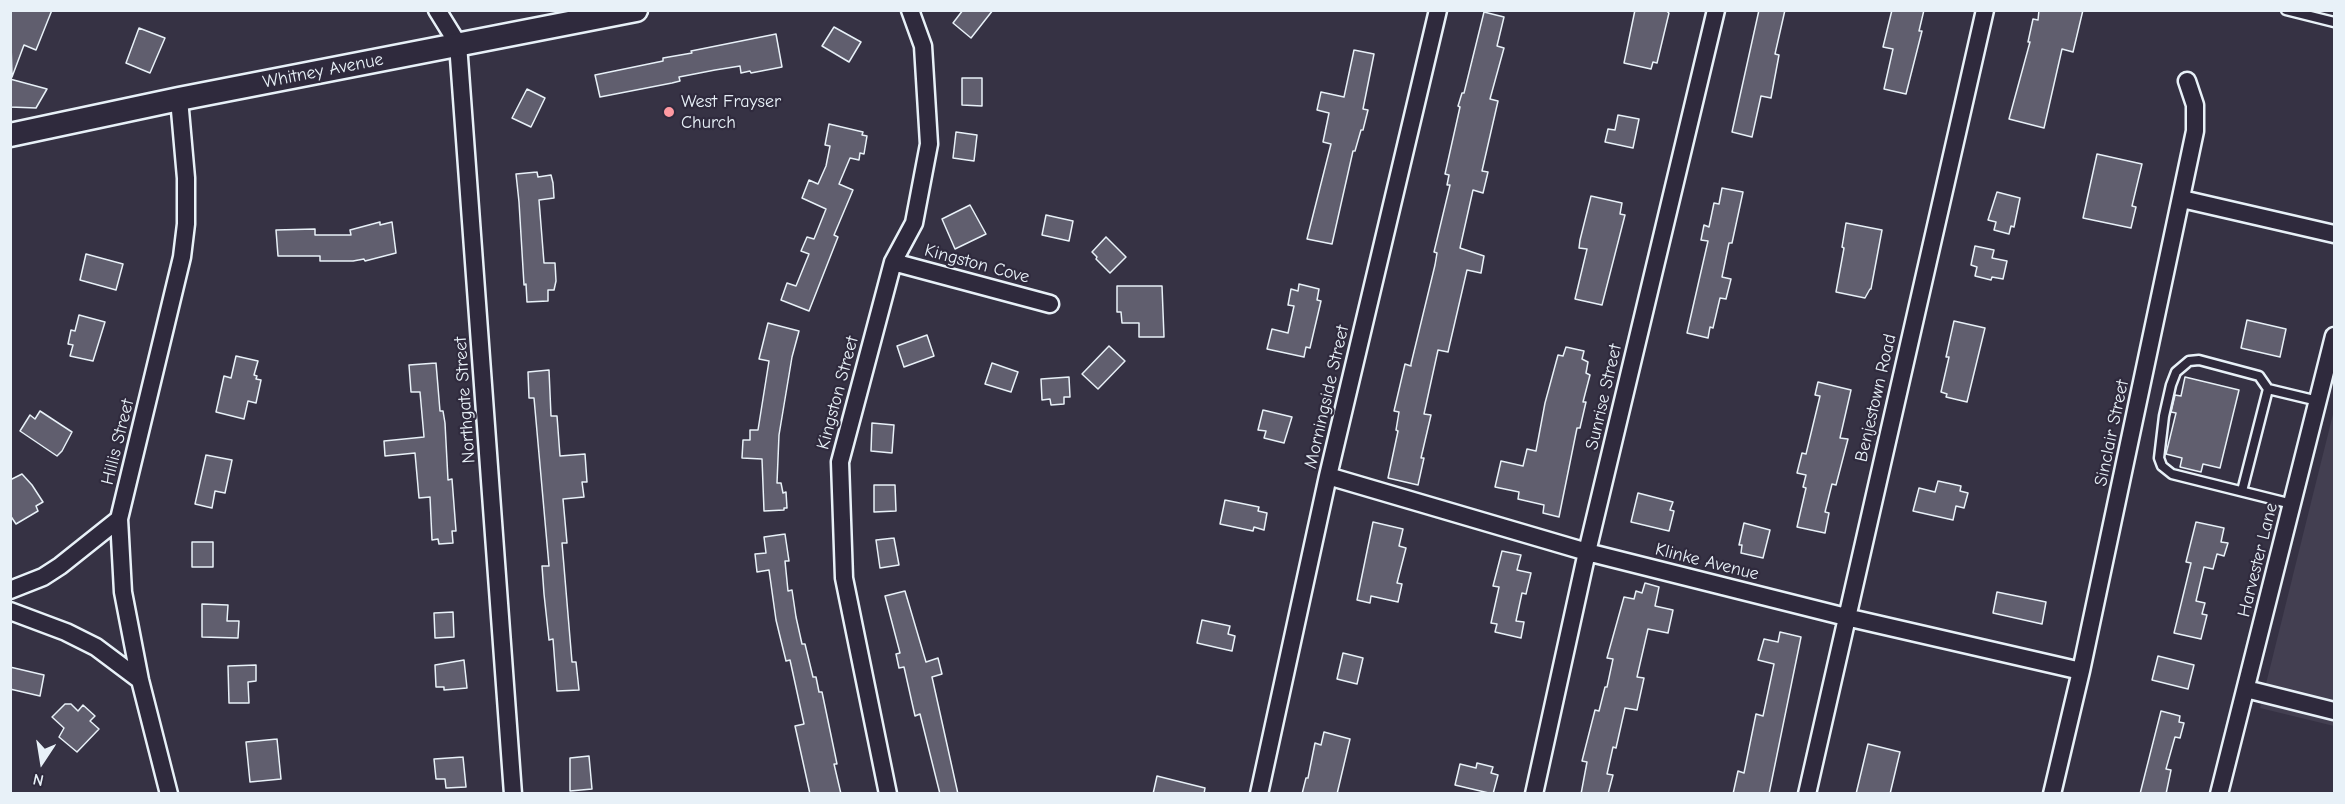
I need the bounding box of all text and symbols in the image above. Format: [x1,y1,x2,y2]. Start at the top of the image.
street label: Whitney Avenue [261,49,385,93]
place label: West Frayser Church [681,91,781,134]
marker: West Frayser Church [662,105,676,119]
street label: Kingston Cove [922,240,1032,288]
street label: Morningside Street [1300,323,1354,471]
street label: Benjestown Road [1851,332,1901,464]
street label: Kingston Street [813,334,863,452]
street label: Northgate Street [450,336,480,464]
street label: Sunrise Street [1581,342,1627,452]
street label: Sinclair Street [2090,378,2134,488]
street label: Hillis Street [97,397,139,487]
street label: Harvester Lane [2233,501,2283,619]
street label: Klinke Avenue [1653,539,1761,585]
north arrow [12,732,72,792]
text: N [31,770,45,789]

